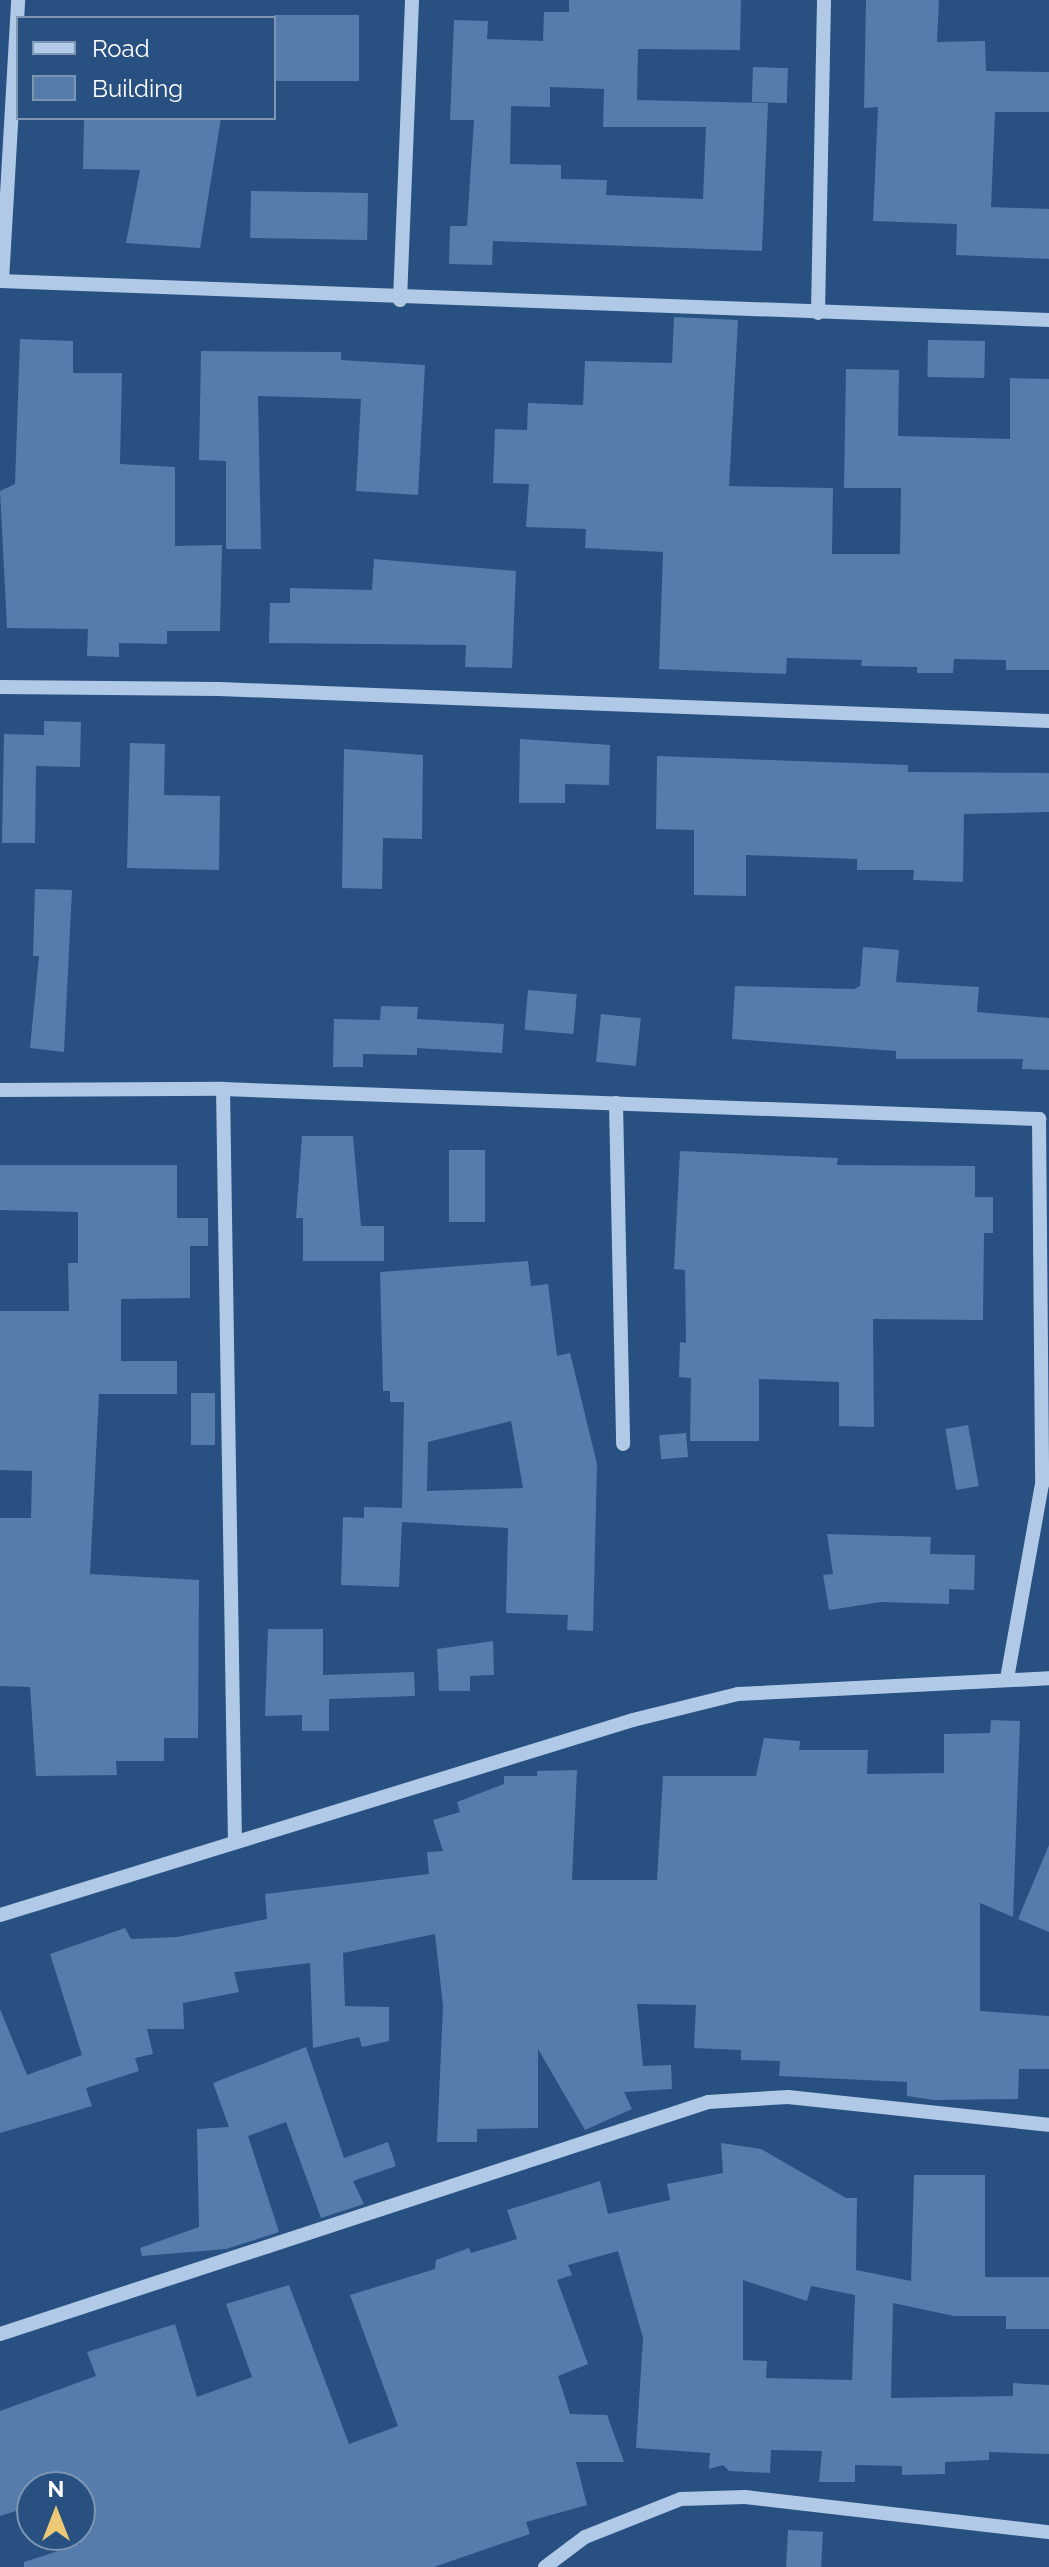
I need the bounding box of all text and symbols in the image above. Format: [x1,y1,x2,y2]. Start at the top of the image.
legend [16,16,276,120]
text: Road [92,34,150,63]
text: Building [92,74,183,103]
north arrow [16,2471,96,2551]
text: N [48,2476,64,2502]

